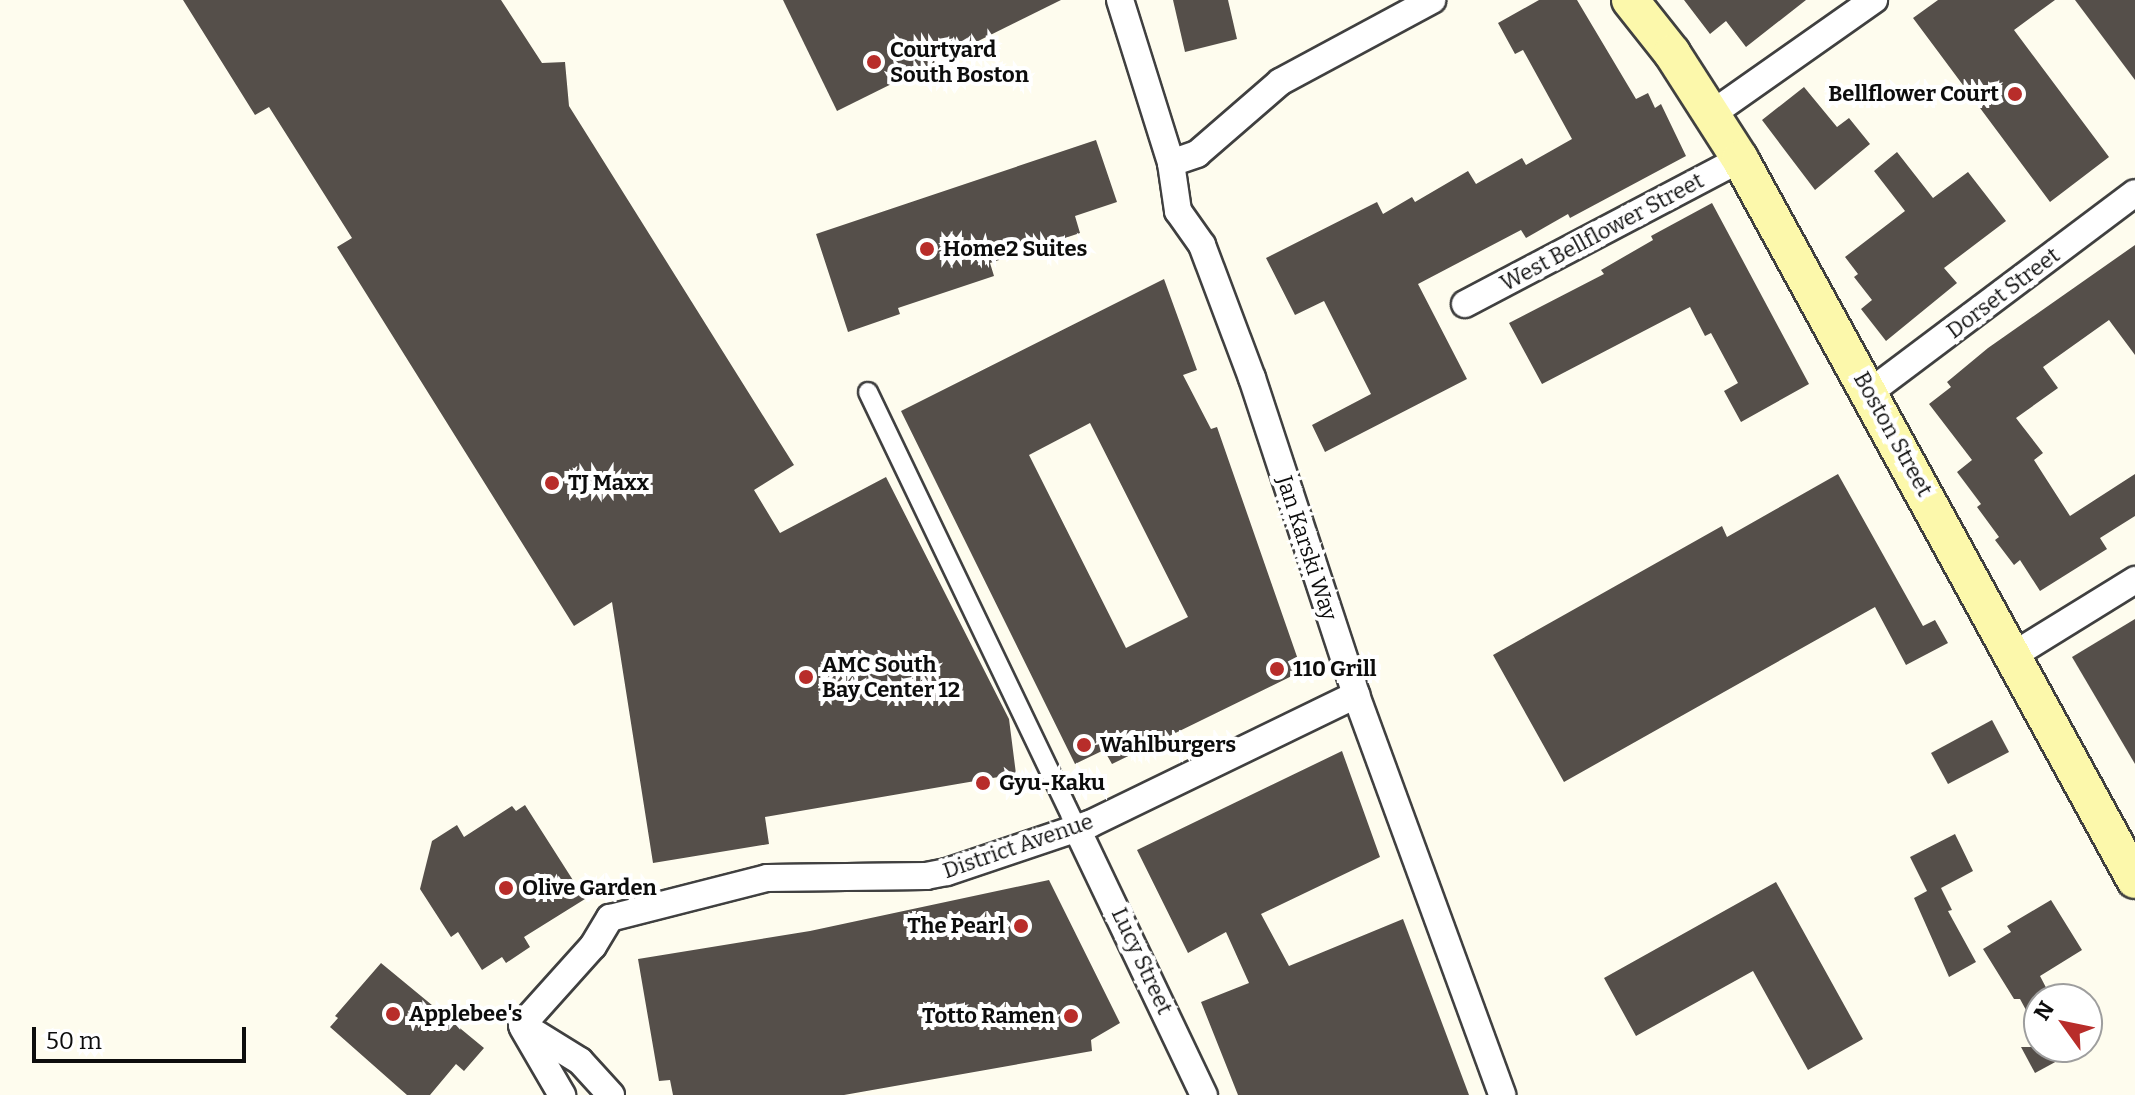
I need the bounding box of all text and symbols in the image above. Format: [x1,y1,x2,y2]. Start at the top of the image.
place label: Courtyard South Boston [890,36,1029,88]
marker: Courtyard South Boston [865,53,883,71]
place label: Bellflower Court [1828,81,1999,107]
marker: Bellflower Court [2006,85,2024,103]
street label: West Bellflower Street [1496,167,1708,297]
place label: Home2 Suites [943,236,1087,262]
marker: Home2 Suites [918,240,936,258]
street label: Dorset Street [1941,242,2065,344]
street label: Boston Street [1848,367,1938,501]
place label: TJ Maxx [568,470,649,496]
street label: Jan Karski Way [1271,472,1343,624]
marker: TJ Maxx [543,474,561,492]
place label: AMC South Bay Center 12 [822,651,960,702]
place label: 110 Grill [1293,656,1377,682]
marker: 110 Grill [1268,660,1286,678]
marker: AMC South Bay Center 12 [797,668,815,686]
place label: Wahlburgers [1100,732,1236,758]
marker: Wahlburgers [1075,736,1093,754]
place label: Gyu-Kaku [999,770,1105,796]
marker: Gyu-Kaku [974,774,992,792]
street label: District Avenue [939,808,1097,884]
place label: Olive Garden [522,875,657,901]
marker: Olive Garden [497,879,515,897]
street label: Lucy Street [1106,904,1178,1018]
place label: The Pearl [907,913,1005,939]
marker: The Pearl [1012,917,1030,935]
north arrow [2023,983,2103,1063]
text: N [2028,996,2060,1025]
place label: Applebee's [409,1001,522,1027]
place label: Totto Ramen [922,1003,1055,1029]
marker: Applebee's [384,1005,402,1023]
marker: Totto Ramen [1062,1007,1080,1025]
scale bar [36,1011,250,1061]
text: 50 m [46,1027,102,1055]

